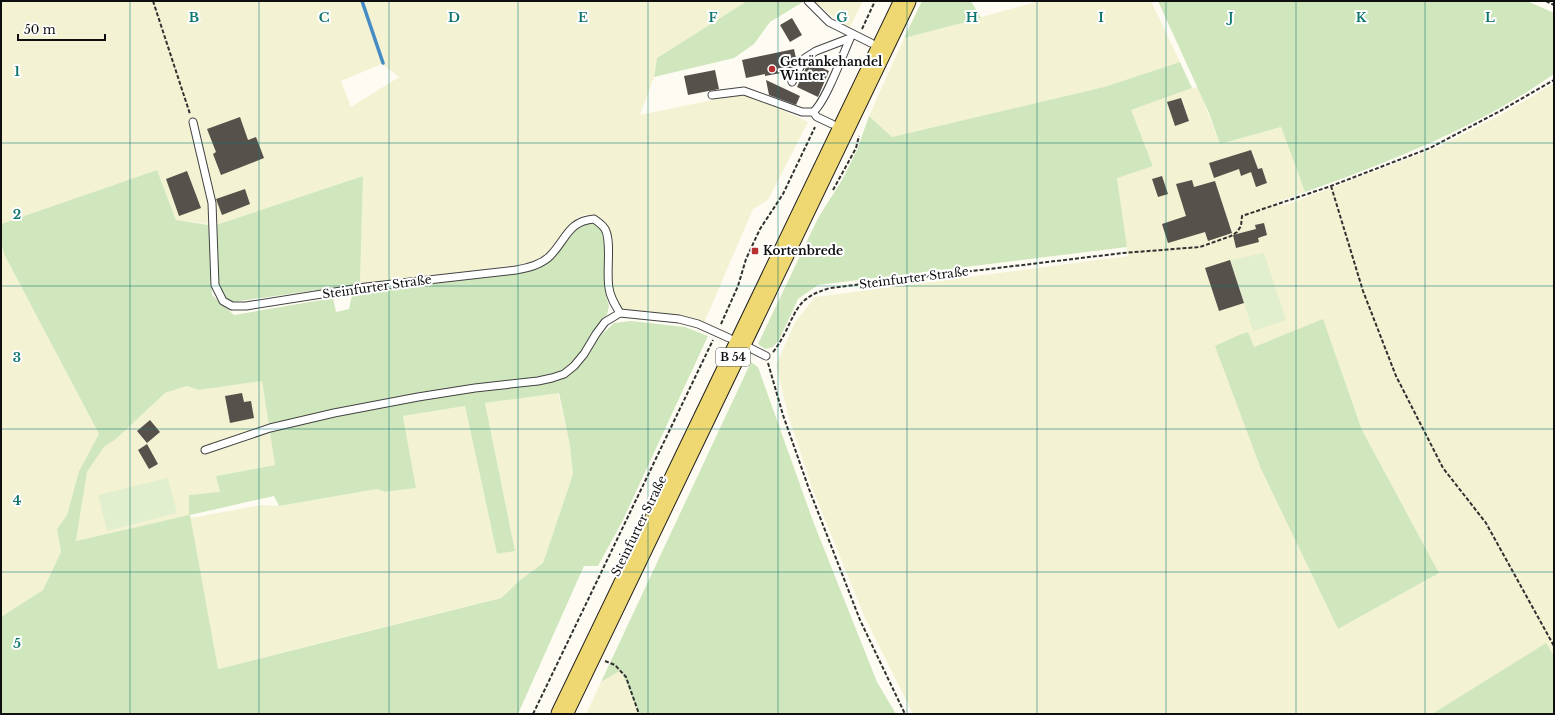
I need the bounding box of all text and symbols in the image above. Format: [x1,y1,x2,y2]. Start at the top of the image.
text: B [189,9,199,26]
text: C [319,9,330,26]
text: D [448,9,460,26]
text: E [578,9,588,26]
text: F [709,9,718,26]
text: G [836,9,848,26]
text: H [966,9,978,26]
text: I [1098,9,1104,26]
text: J [1225,9,1234,26]
text: K [1356,9,1367,26]
text: L [1485,9,1495,26]
scale bar [18,16,105,42]
text: 50 m [24,22,56,37]
place label: Getränkehandel Winter [779,54,883,83]
text: 1 [14,63,20,80]
marker: Getränkehandel Winter [767,64,777,74]
text: 2 [13,206,21,223]
place label: Kortenbrede [763,243,843,258]
marker: Kortenbrede [750,246,760,256]
street label: Steinfurter Straße [858,263,970,292]
street label: Steinfurter Straße [321,271,433,302]
road number: B 54 [716,348,750,366]
text: 3 [13,349,21,366]
street label: Steinfurter Straße [608,473,669,579]
text: 4 [13,492,22,509]
text: 5 [13,635,21,652]

